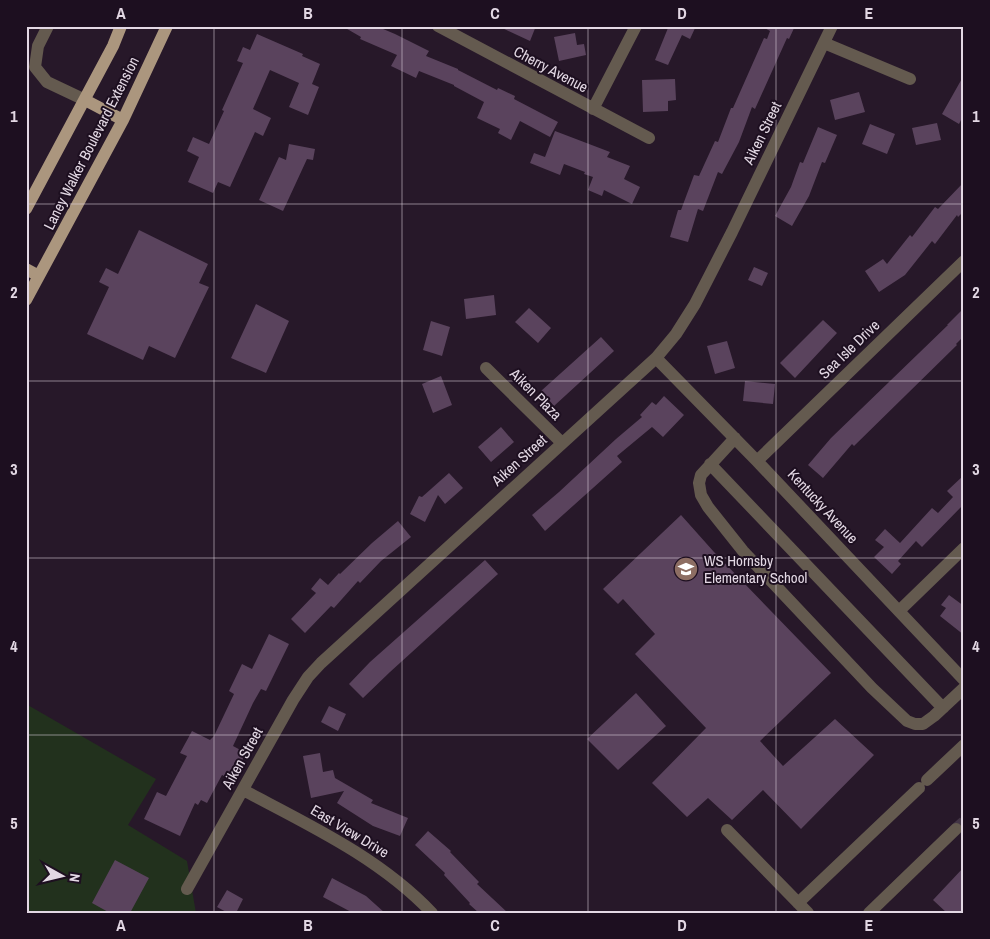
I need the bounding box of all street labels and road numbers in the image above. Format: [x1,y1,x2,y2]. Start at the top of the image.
street label: Cherry Avenue [510,41,592,97]
street label: Laney Walker Boulevard Extension [38,53,144,233]
street label: Aiken Street [737,97,787,169]
street label: Sea Isle Drive [814,315,884,383]
street label: Aiken Plaza [505,363,567,425]
street label: Aiken Street [486,429,552,491]
street label: Kentucky Avenue [783,464,863,548]
street label: Aiken Street [216,723,268,794]
street label: East View Drive [307,799,393,863]

